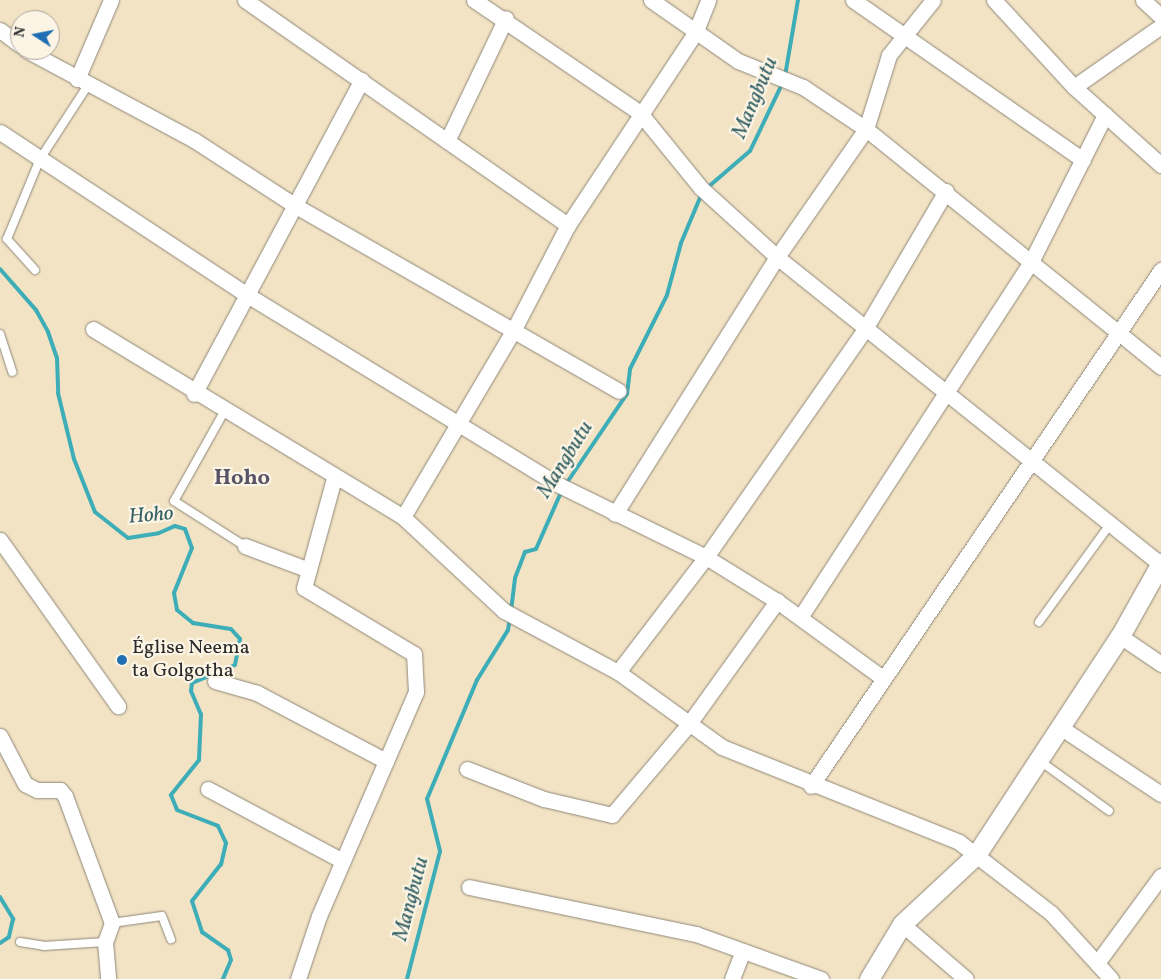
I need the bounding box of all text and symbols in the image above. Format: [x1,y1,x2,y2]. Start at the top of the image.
north arrow [10,10,60,60]
text: N [10,25,31,39]
water label: Mangbutu [728,54,784,142]
water label: Mangbutu [533,417,599,503]
district label: Hoho [214,466,270,492]
water label: Hoho [127,501,175,531]
place label: Église Neema ta Golgotha [132,636,250,683]
marker: Église Neema ta Golgotha [116,654,128,666]
water label: Mangbutu [389,854,435,944]

